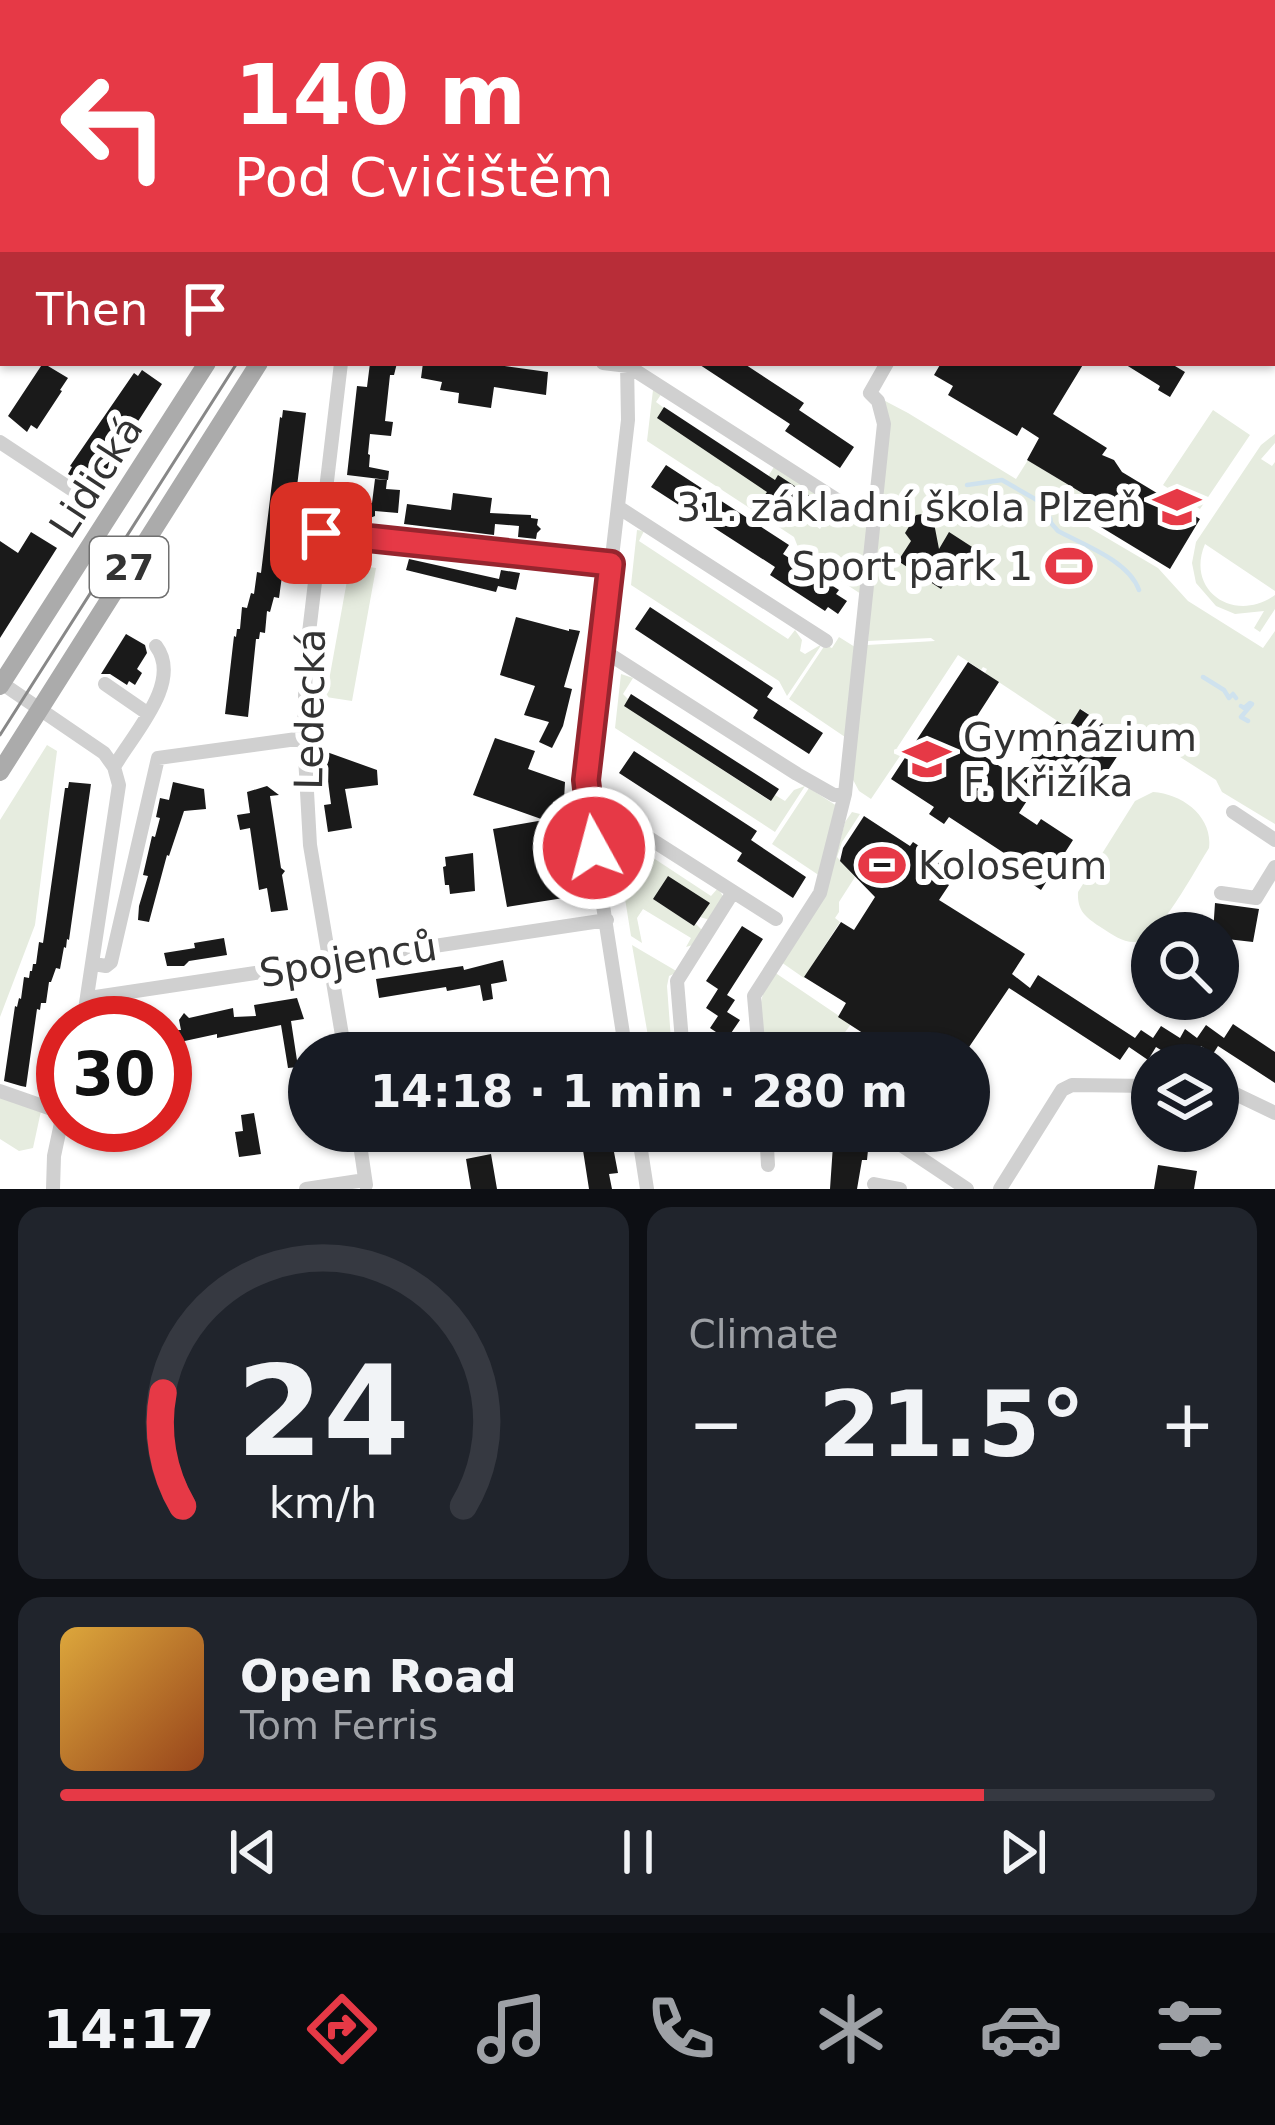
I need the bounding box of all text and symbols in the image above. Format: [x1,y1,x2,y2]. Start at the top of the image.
text: 140 m [234,46,526,144]
icon: left [36,48,192,204]
text: Pod Cvičištěm [234,146,614,209]
icon: arrive [172,276,238,342]
text: Then [36,283,148,336]
street label: Lidická [40,408,152,546]
pin [270,482,372,584]
school or university icon: 31. základní škola Plzeň [1152,482,1202,532]
place label: 31. základní škola Plzeň [676,485,1141,530]
icon: arrive [288,500,354,566]
road number: 27 [90,537,168,597]
sports icon: Sport park 1 [1044,541,1094,591]
place label: Sport park 1 [791,544,1033,589]
street label: Ledecká [286,628,334,790]
place label: Gymnázium F. Křižíka [963,715,1197,805]
school or university icon: Gymnázium F. Křižíka [902,734,952,784]
position arrow [531,785,657,911]
sports icon: Koloseum [857,840,907,890]
place label: Koloseum [918,843,1107,888]
map controls [1131,912,1239,1152]
button: search [1131,912,1239,1020]
street label: Spojenců [256,924,440,996]
speed limit sign: 30 [36,996,192,1152]
button: layers [1131,1044,1239,1152]
text: 14:18 · 1 min · 280 m [370,1065,908,1118]
text: Climate [689,1312,839,1357]
text: 24 [236,1339,410,1484]
text: 21.5° [818,1372,1085,1477]
text: − [689,1386,744,1463]
text: + [1160,1386,1215,1463]
text: km/h [269,1478,377,1528]
text: Open Road [240,1650,517,1703]
text: Tom Ferris [240,1703,438,1748]
icon: previous [220,1819,286,1885]
icon: pause [605,1819,671,1885]
icon: next [990,1819,1056,1885]
icon: directions [300,1987,384,2071]
icon: music [470,1987,554,2071]
icon: phone [639,1987,723,2071]
icon: climate [809,1987,893,2071]
icon: car [979,1987,1063,2071]
icon: filters [1148,1987,1232,2071]
text: 14:17 [43,1998,215,2061]

